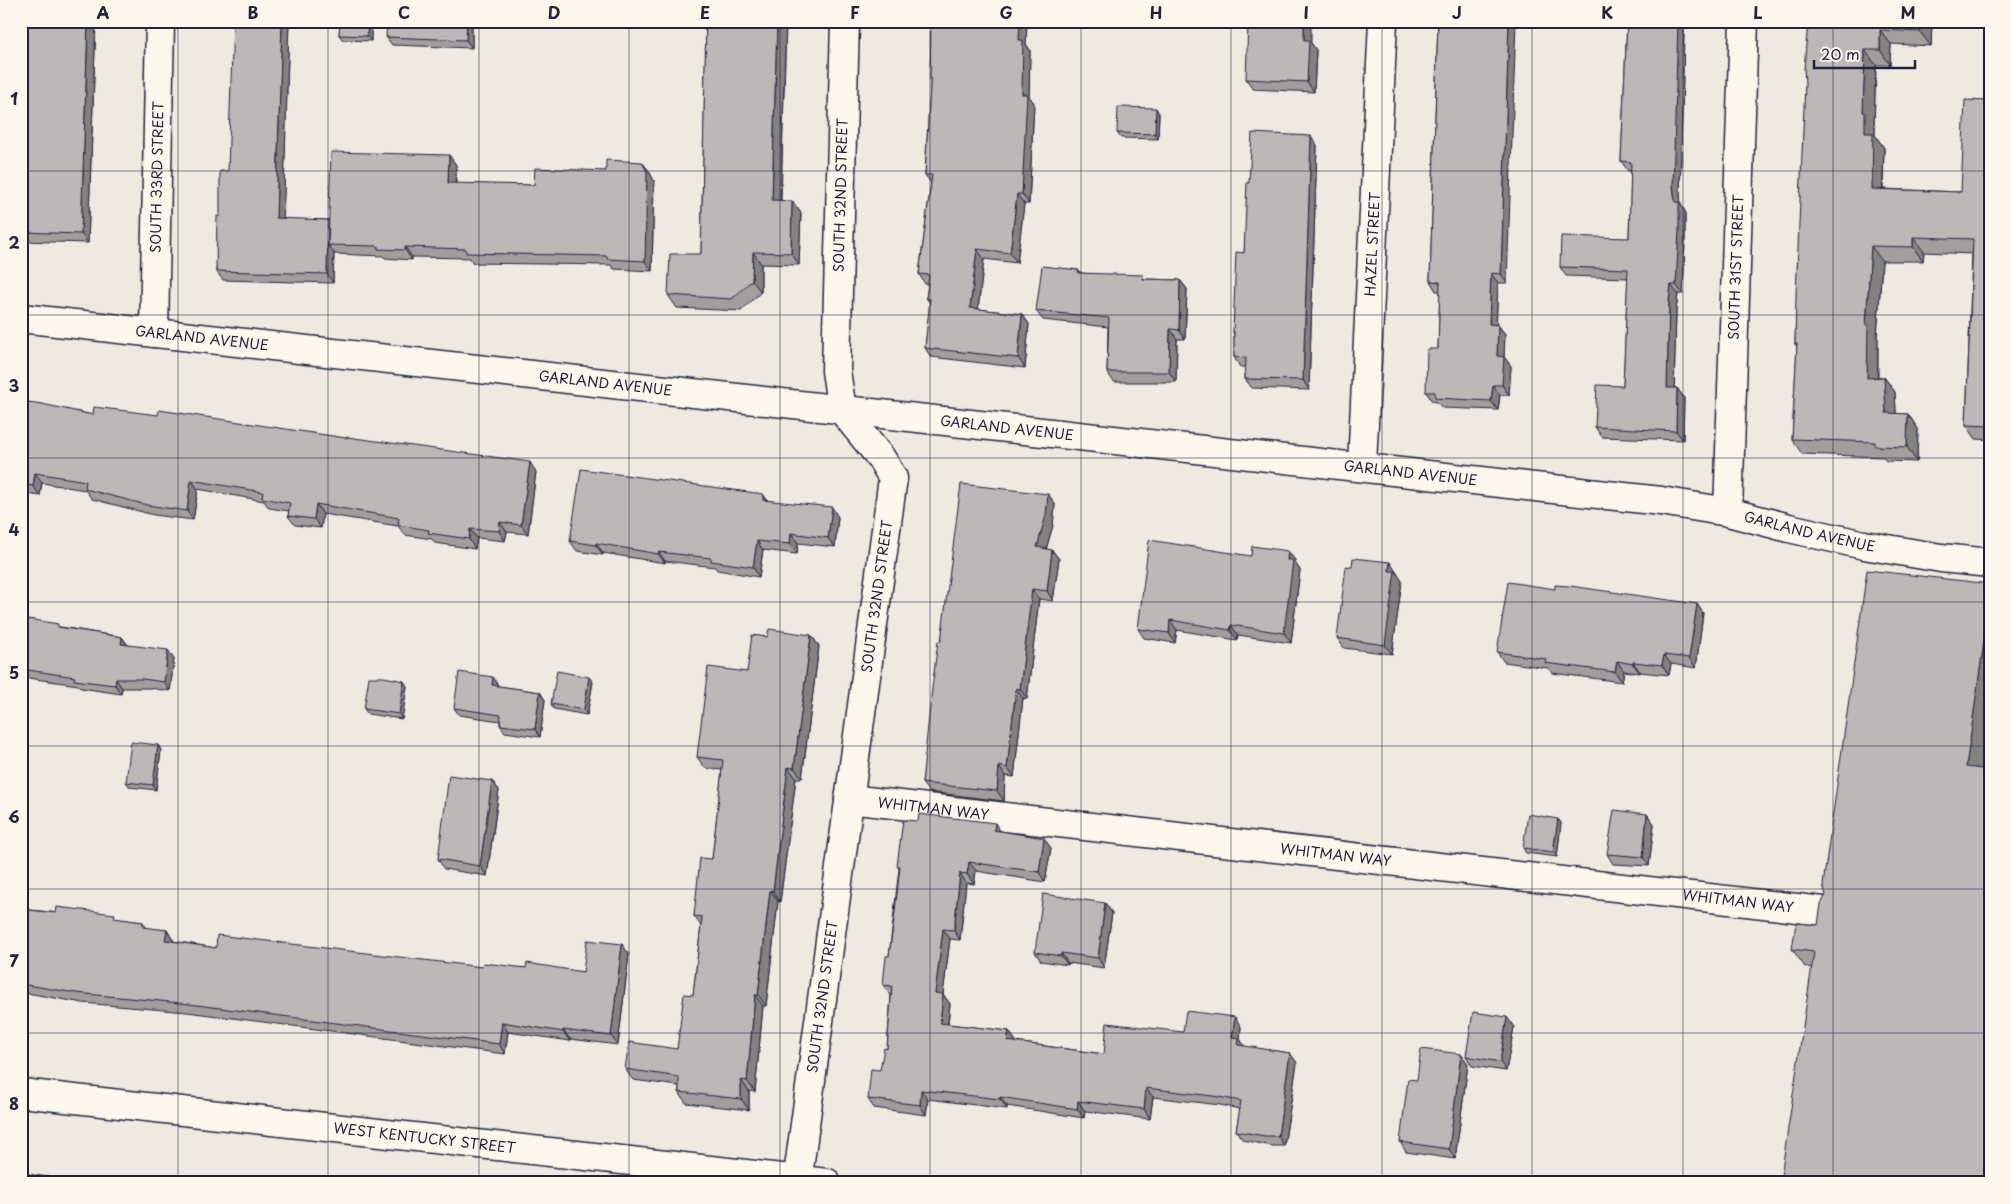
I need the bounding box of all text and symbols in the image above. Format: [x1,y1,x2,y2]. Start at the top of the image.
text: A [97,0,110,24]
text: B [248,0,259,24]
text: C [398,0,410,24]
text: D [548,0,560,24]
text: E [700,0,710,24]
text: F [850,0,860,24]
text: G [999,0,1013,24]
text: H [1150,0,1162,24]
text: I [1303,0,1309,24]
text: J [1452,0,1462,24]
text: K [1601,0,1613,24]
text: L [1753,0,1763,24]
text: M [1900,0,1916,24]
scale bar [1814,38,1915,70]
text: 20 m [1821,42,1860,65]
text: 1 [10,86,18,110]
street label: SOUTH 33RD STREET [145,101,168,253]
street label: SOUTH 32ND STREET [828,118,853,272]
street label: HAZEL STREET [1359,191,1385,297]
street label: SOUTH 31ST STREET [1723,193,1748,340]
text: 2 [8,230,20,254]
street label: GARLAND AVENUE [134,320,270,356]
street label: GARLAND AVENUE [538,365,673,401]
text: 3 [9,373,19,397]
street label: GARLAND AVENUE [939,410,1075,445]
street label: GARLAND AVENUE [1343,455,1478,490]
street label: GARLAND AVENUE [1742,506,1877,557]
text: 4 [9,517,20,541]
street label: SOUTH 32ND STREET [856,518,897,674]
text: 5 [9,660,19,684]
street label: WHITMAN WAY [877,791,990,825]
text: 6 [8,804,20,828]
street label: WHITMAN WAY [1279,838,1393,871]
street label: WHITMAN WAY [1681,884,1795,918]
street label: SOUTH 32ND STREET [801,919,843,1074]
text: 7 [9,948,19,972]
text: 8 [9,1091,19,1115]
street label: WEST KENTUCKY STREET [332,1117,517,1158]

